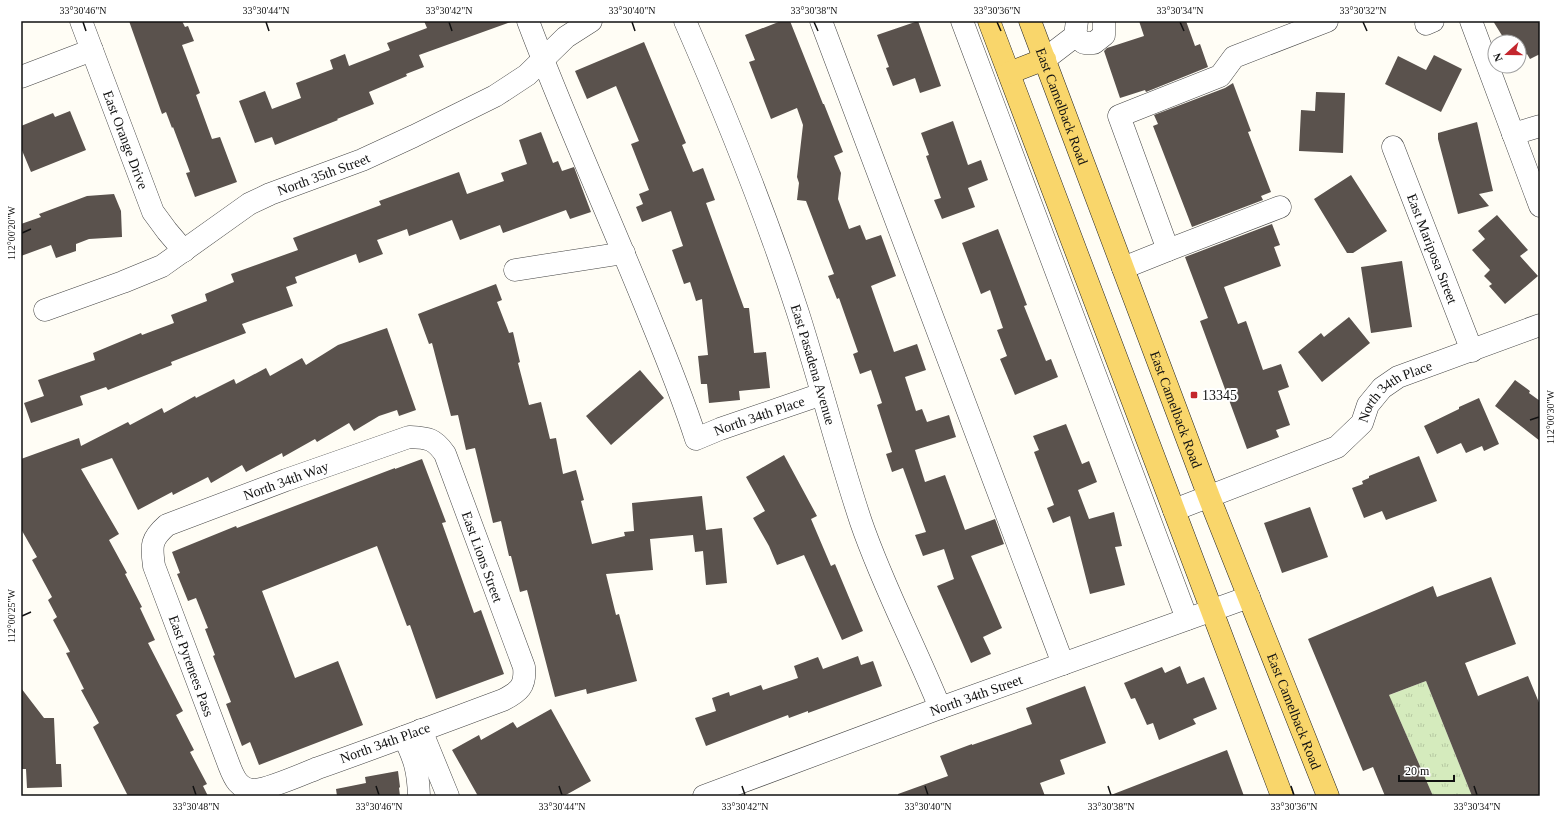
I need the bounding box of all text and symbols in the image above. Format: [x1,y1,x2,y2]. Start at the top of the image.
text: 33°30'46"N [59,5,107,16]
text: 33°30'44"N [242,5,290,16]
text: 33°30'42"N [425,5,473,16]
text: 33°30'40"N [608,5,656,16]
text: 33°30'38"N [790,5,838,16]
text: 33°30'36"N [973,5,1021,16]
text: 33°30'34"N [1156,5,1204,16]
text: 33°30'32"N [1339,5,1387,16]
north arrow [1487,34,1527,74]
street label: East Camelback Road [1033,46,1091,167]
text: N [1491,52,1505,63]
street label: East Orange Drive [100,88,151,191]
street label: North 35th Street [275,150,372,198]
street label: East Mariposa Street [1404,192,1460,306]
text: 112°00'20"W [6,205,17,260]
street label: East Pasadena Avenue [788,302,838,427]
street label: East Camelback Road [1147,349,1205,470]
street label: North 34th Place [1355,358,1434,424]
place label: 13345 [1202,388,1237,403]
text: 112°00'30"W [1545,389,1556,444]
marker: 13345 [1189,390,1199,400]
street label: North 34th Place [712,393,807,438]
street label: North 34th Way [241,459,331,503]
street label: East Lions Street [459,509,505,605]
text: 112°00'25"W [6,588,17,643]
street label: East Pyrenees Pass [166,613,216,719]
street label: East Camelback Road [1264,651,1324,771]
street label: North 34th Street [928,672,1024,719]
street label: North 34th Place [338,720,432,766]
scale bar [1399,757,1454,783]
text: 20 m [1405,764,1430,778]
text: 33°30'48"N [172,801,220,812]
text: 33°30'46"N [355,801,403,812]
text: 33°30'44"N [538,801,586,812]
text: 33°30'42"N [721,801,769,812]
text: 33°30'40"N [904,801,952,812]
text: 33°30'38"N [1087,801,1135,812]
text: 33°30'36"N [1270,801,1318,812]
text: 33°30'34"N [1453,801,1501,812]

